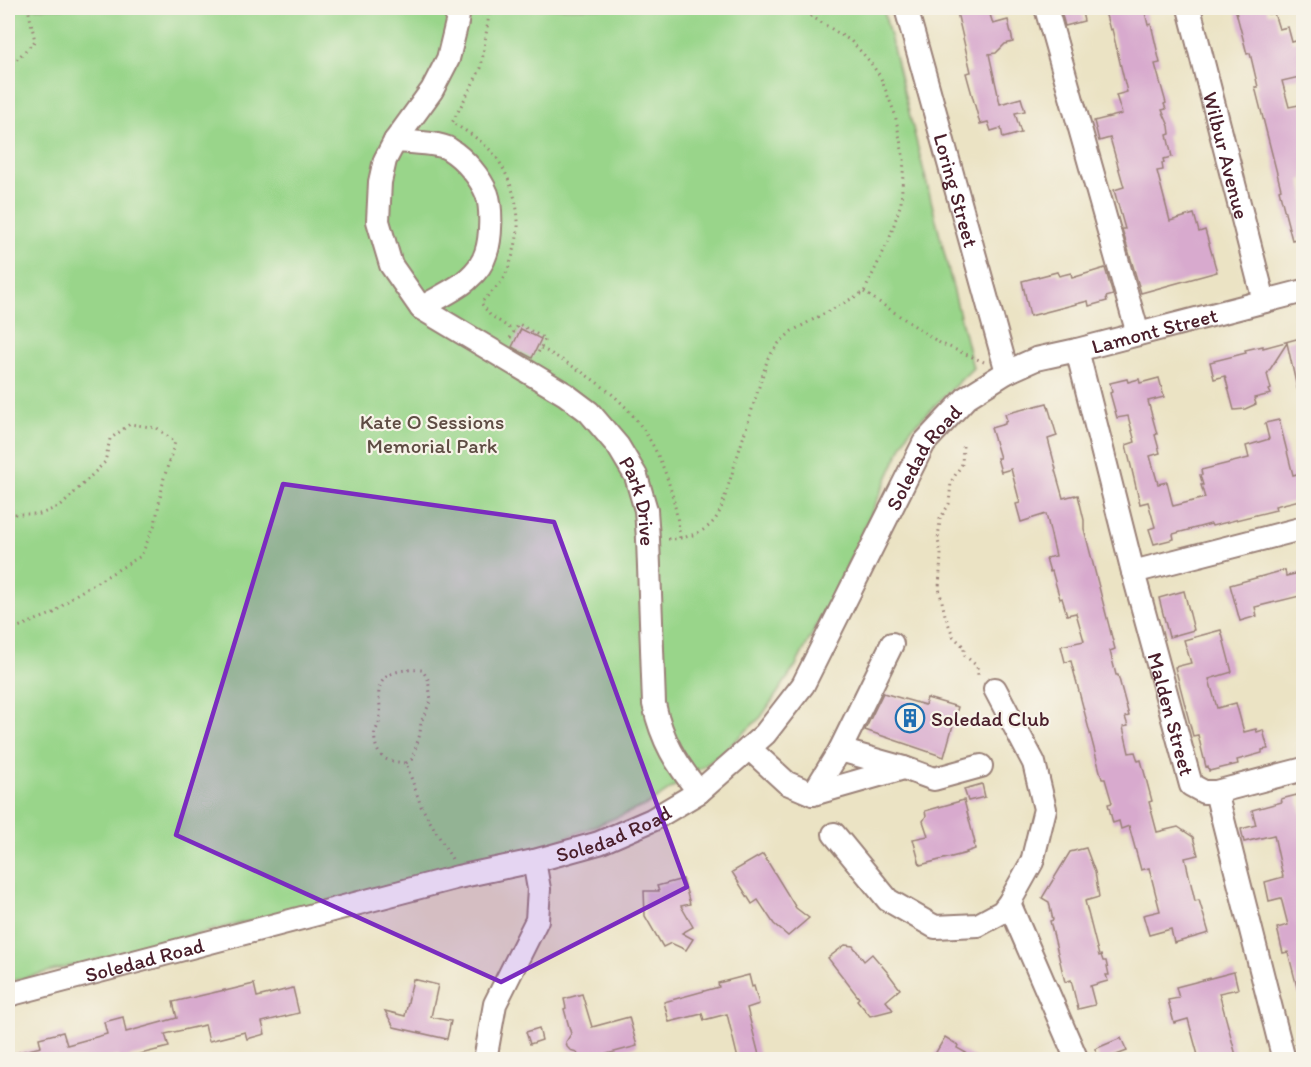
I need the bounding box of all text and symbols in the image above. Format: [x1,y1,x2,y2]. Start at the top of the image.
street label: Wilbur Avenue [1198,89,1255,222]
street label: Loring Street [929,130,984,250]
street label: Lamont Street [1089,302,1220,358]
street label: Soledad Road [880,399,967,514]
park label: Kate O Sessions Memorial Park [360,409,504,458]
street label: Park Drive [614,451,661,547]
street label: Malden Street [1143,649,1200,779]
building icon: Soledad Club [894,702,926,734]
place label: Soledad Club [931,706,1050,731]
street label: Soledad Road [553,799,676,867]
street label: Soledad Road [82,932,207,987]

